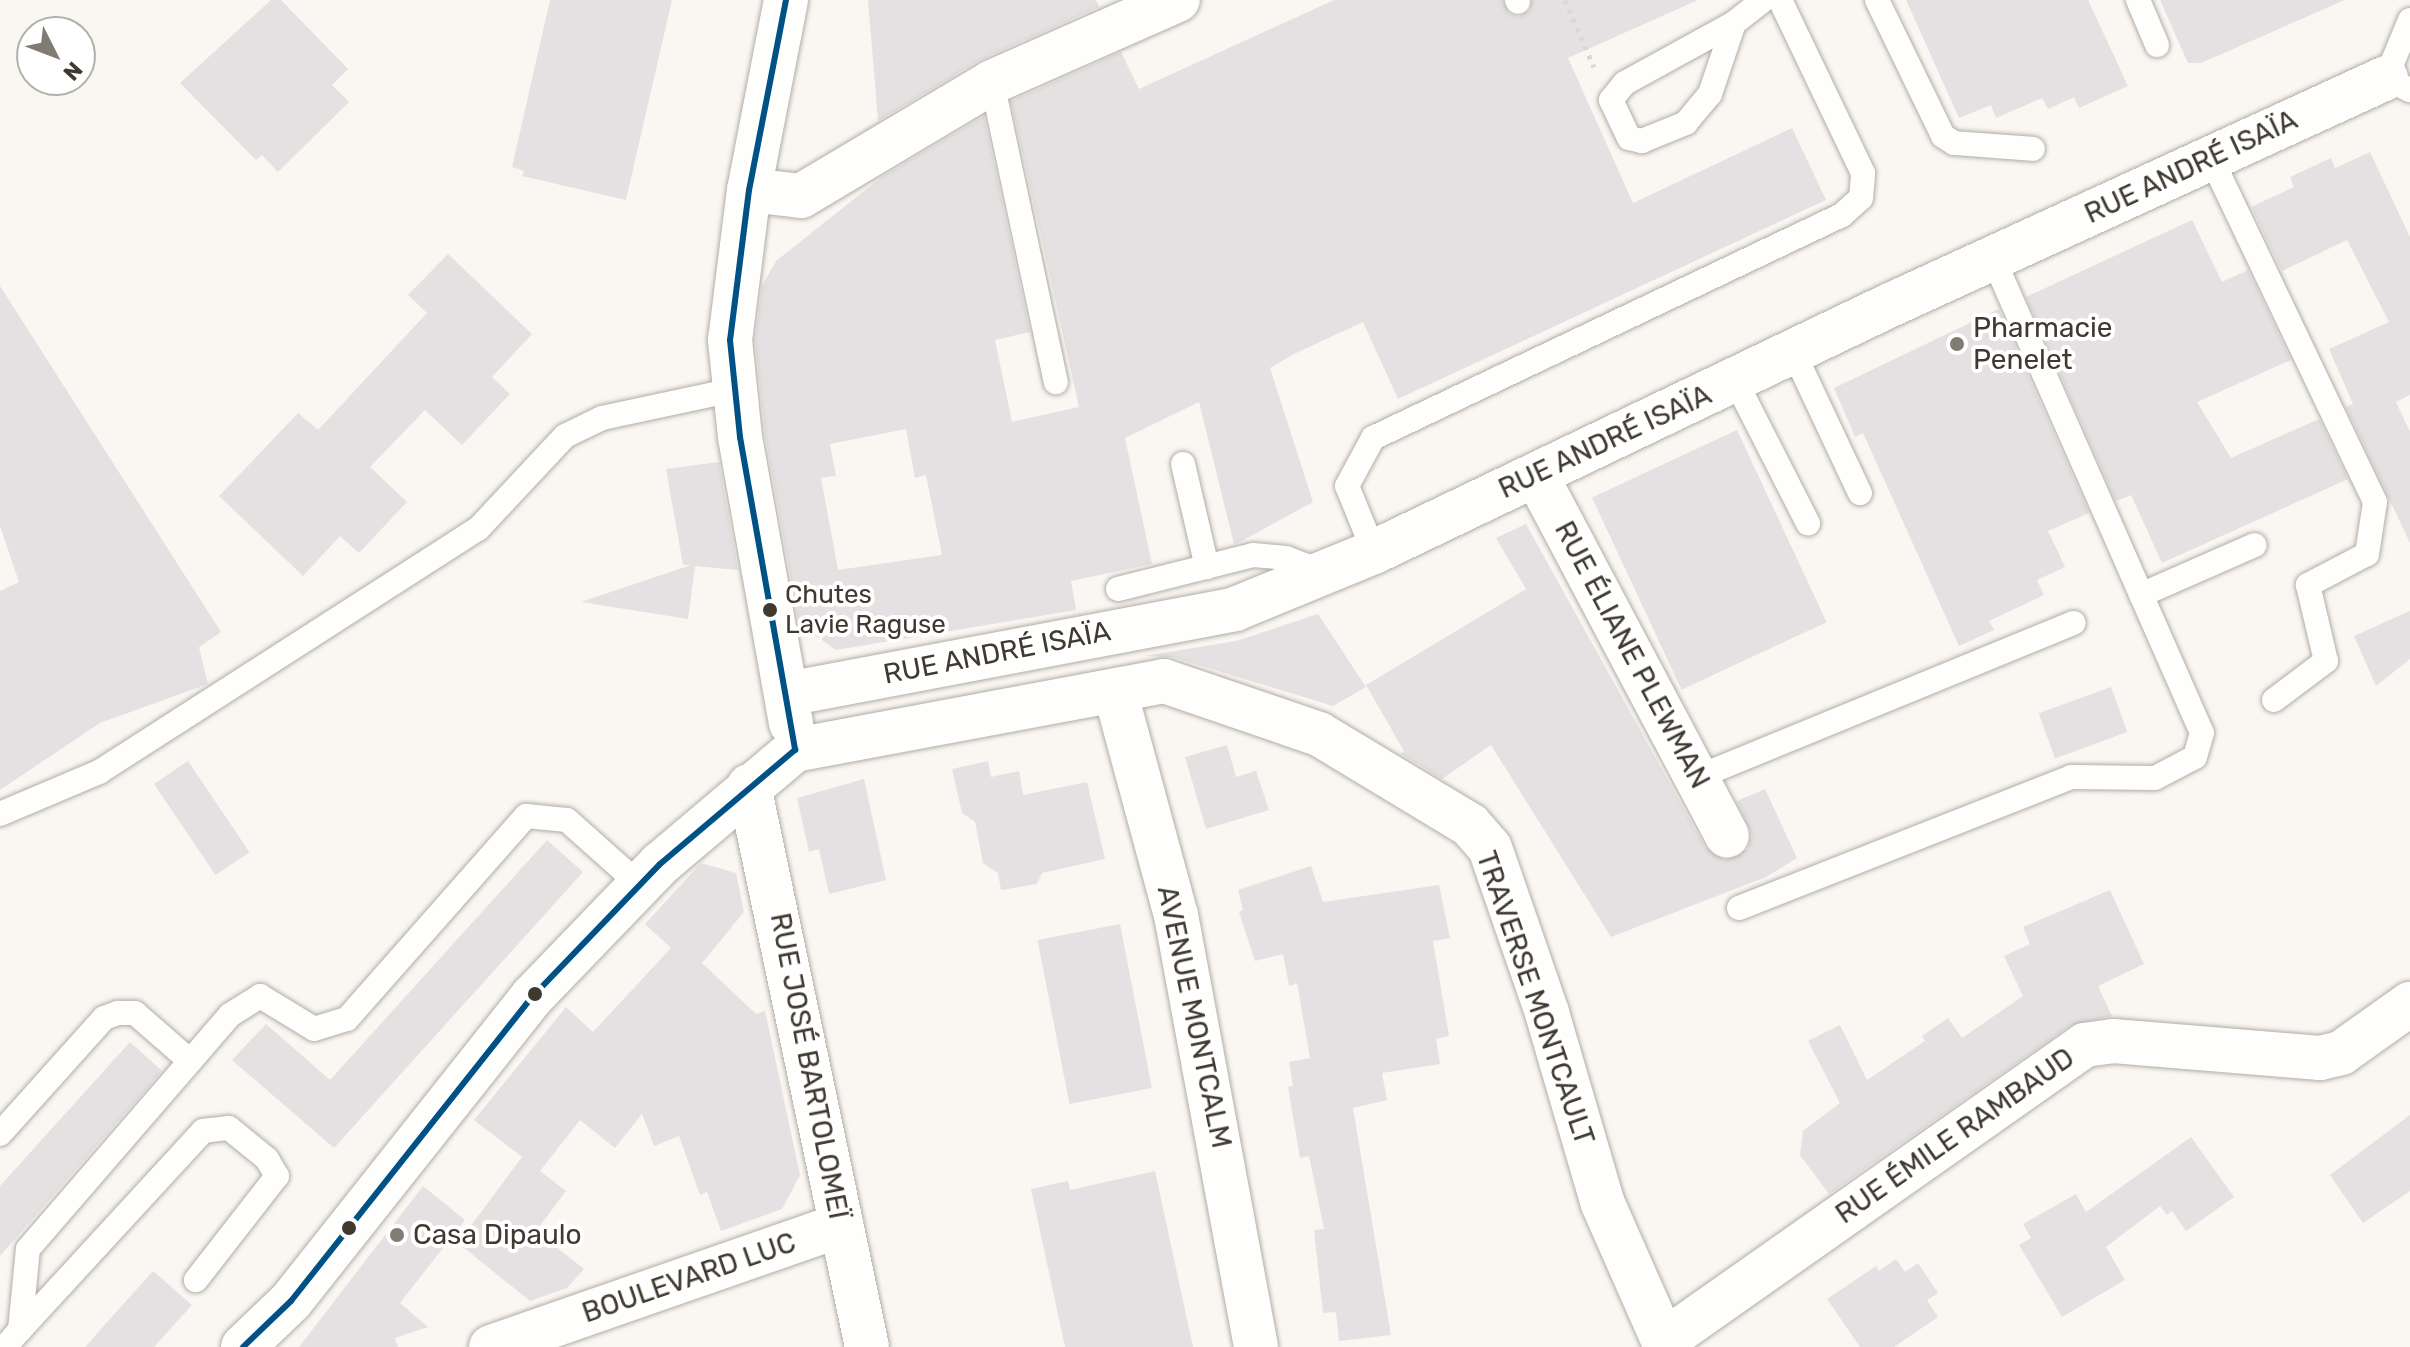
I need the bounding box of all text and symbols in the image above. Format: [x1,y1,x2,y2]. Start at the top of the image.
north arrow [16,16,96,96]
text: N [57,56,88,86]
street label: RUE ANDRÉ ISAÏA [2079,103,2303,231]
place label: Pharmacie Penelet [1973,311,2112,377]
marker: Pharmacie Penelet [1948,335,1966,353]
street label: RUE ANDRÉ ISAÏA [1493,378,1717,506]
street label: RUE ÉLIANE PLEWMAN [1547,516,1717,794]
place label: Chutes Lavie Raguse [785,579,946,640]
marker: Chutes Lavie Raguse [762,602,778,618]
street label: RUE ANDRÉ ISAÏA [880,614,1114,692]
street label: TRAVERSE MONTCAULT [1469,847,1601,1149]
street label: AVENUE MONTCALM [1150,883,1238,1151]
street label: RUE JOSÉ BARTOLOMEÏ [763,910,855,1222]
unlabelled marker [527,986,543,1002]
street label: RUE ÉMILE RAMBAUD [1829,1041,2081,1231]
place label: Casa Dipaulo [413,1218,582,1252]
unlabelled marker [341,1220,357,1236]
marker: Casa Dipaulo [388,1226,406,1244]
street label: BOULEVARD LUC [578,1226,800,1330]

